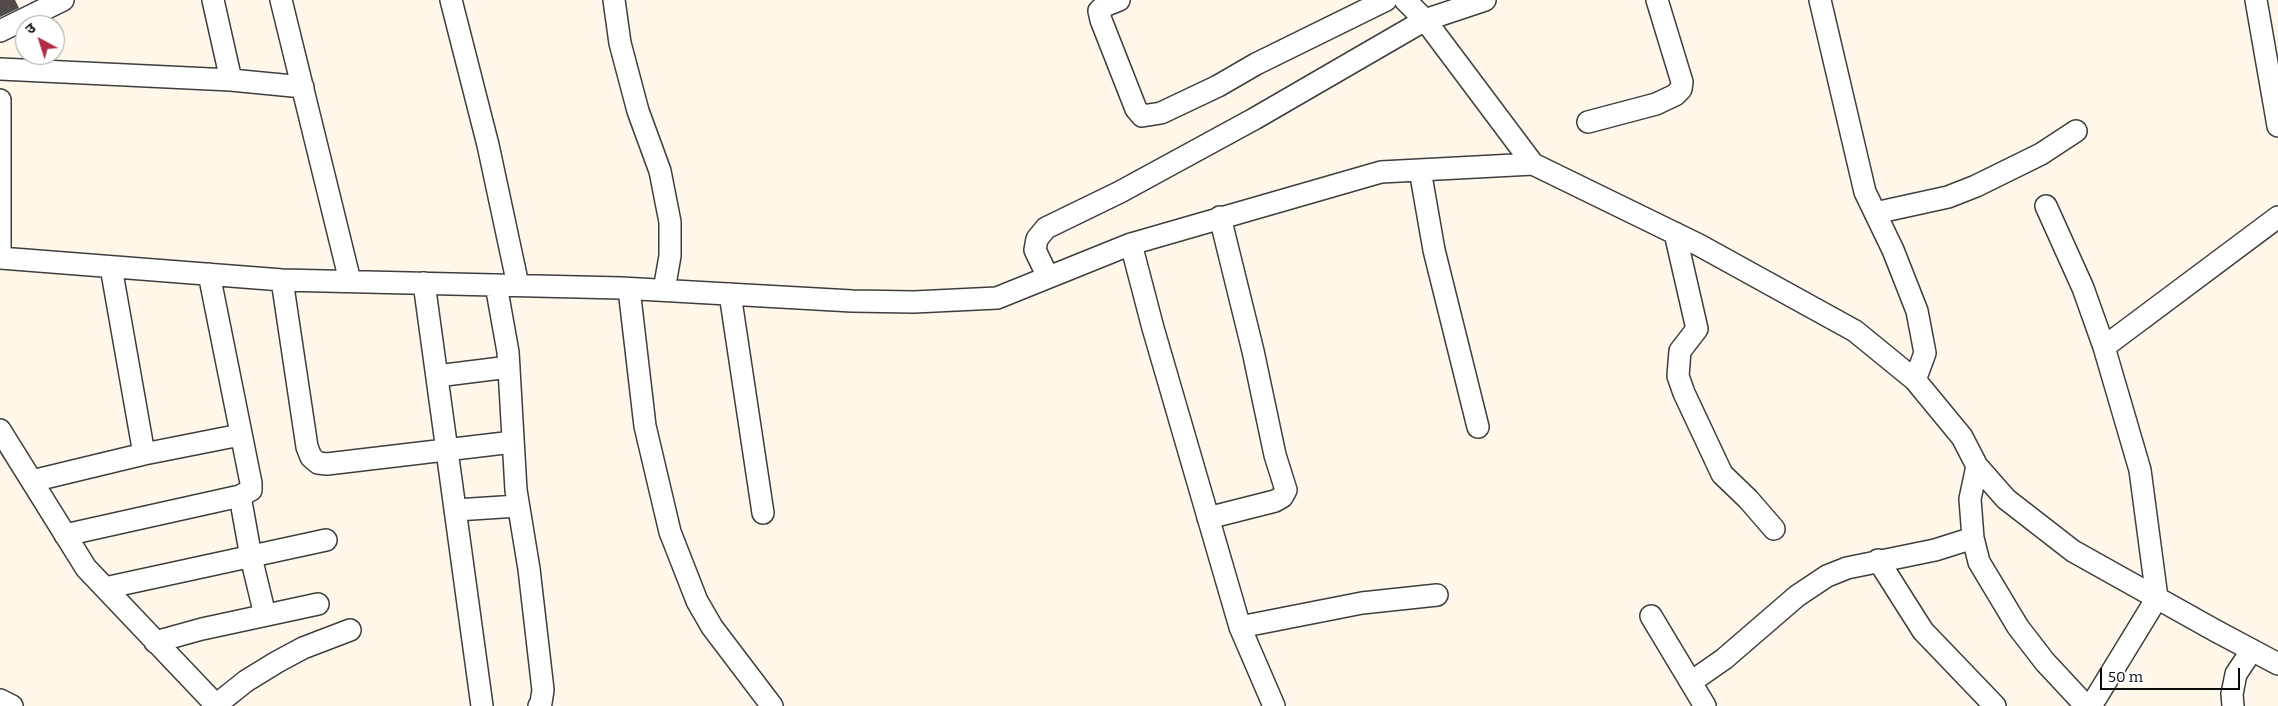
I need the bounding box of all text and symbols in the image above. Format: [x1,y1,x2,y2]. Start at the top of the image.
north arrow [15,15,65,65]
text: उ [22,20,39,38]
scale bar [2103,658,2243,690]
text: 50 m [2108,668,2143,686]

